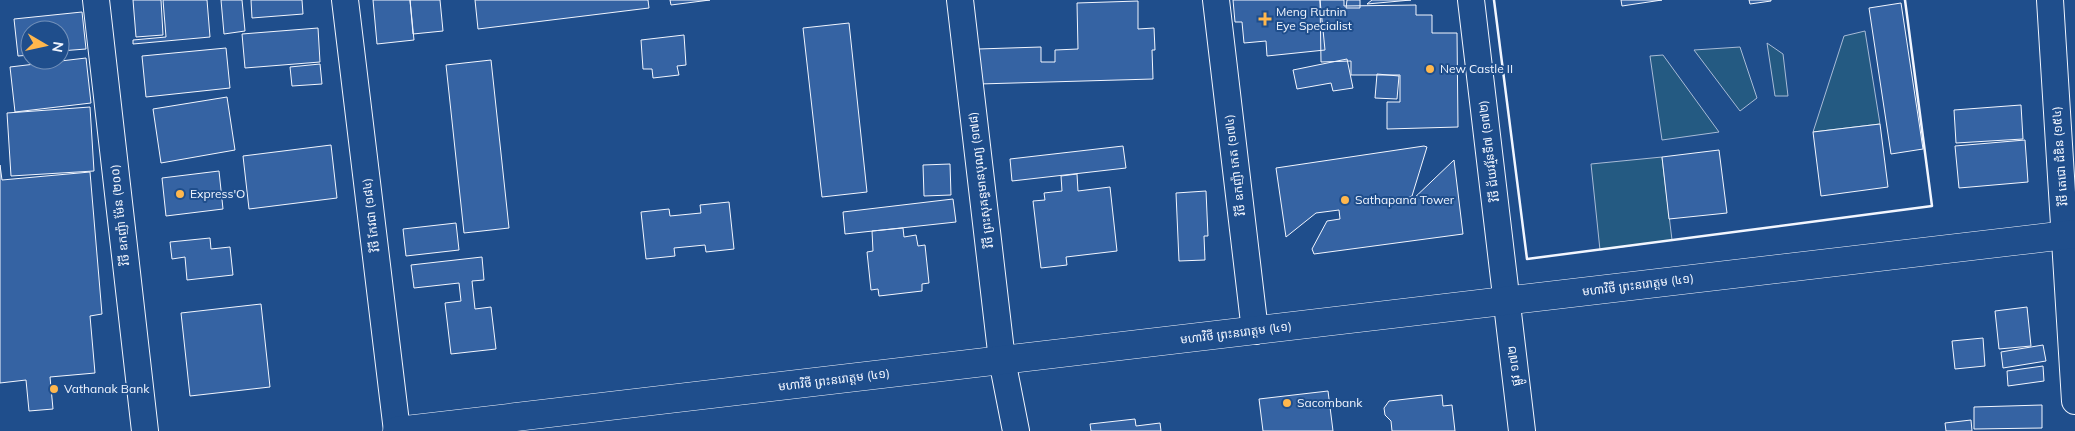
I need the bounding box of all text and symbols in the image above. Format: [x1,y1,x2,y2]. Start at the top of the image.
place label: Meng Rutnin Eye Specialist [1276,4,1352,33]
marker: Meng Rutnin Eye Specialist [1258,12,1272,26]
north arrow [20,20,70,70]
text: N [48,40,68,54]
place label: New Castle II [1440,61,1513,76]
marker: New Castle II [1424,63,1436,75]
street label: វិថី ជ័យវរ្ម័នទី៧ (១៧២) [1475,99,1503,203]
street label: វិថី តេជោ ដំឌិន (១៥៤) [2049,106,2070,207]
street label: វិថី ព្រះសុគន្ធមានបុណ្យ (១៧៨) [965,111,997,249]
street label: វិថី ឧកញ៉ា កេត (១៧៤) [1221,114,1248,217]
street label: វិថី ឧកញ៉ា ម៉ែន (២០០) [107,164,132,267]
street label: វិថី កែវជា (១៨៤) [359,177,383,253]
place label: Express'O [190,186,245,201]
marker: Express'O [174,188,186,200]
place label: Sathapana Tower [1355,192,1455,207]
marker: Sathapana Tower [1339,194,1351,206]
street label: មហាវិថី ព្រះនរោត្តម (៤១) [1581,270,1695,299]
street label: មហាវិថី ព្រះនរោត្តម (៤១) [1179,318,1293,347]
street label: ផ្លូវ ១៧២ [1504,345,1527,387]
street label: មហាវិថី ព្រះនរោត្តម (៤១) [777,365,891,394]
place label: Vathanak Bank [64,381,150,396]
marker: Vathanak Bank [48,383,60,395]
place label: Sacombank [1297,395,1363,410]
marker: Sacombank [1281,397,1293,409]

